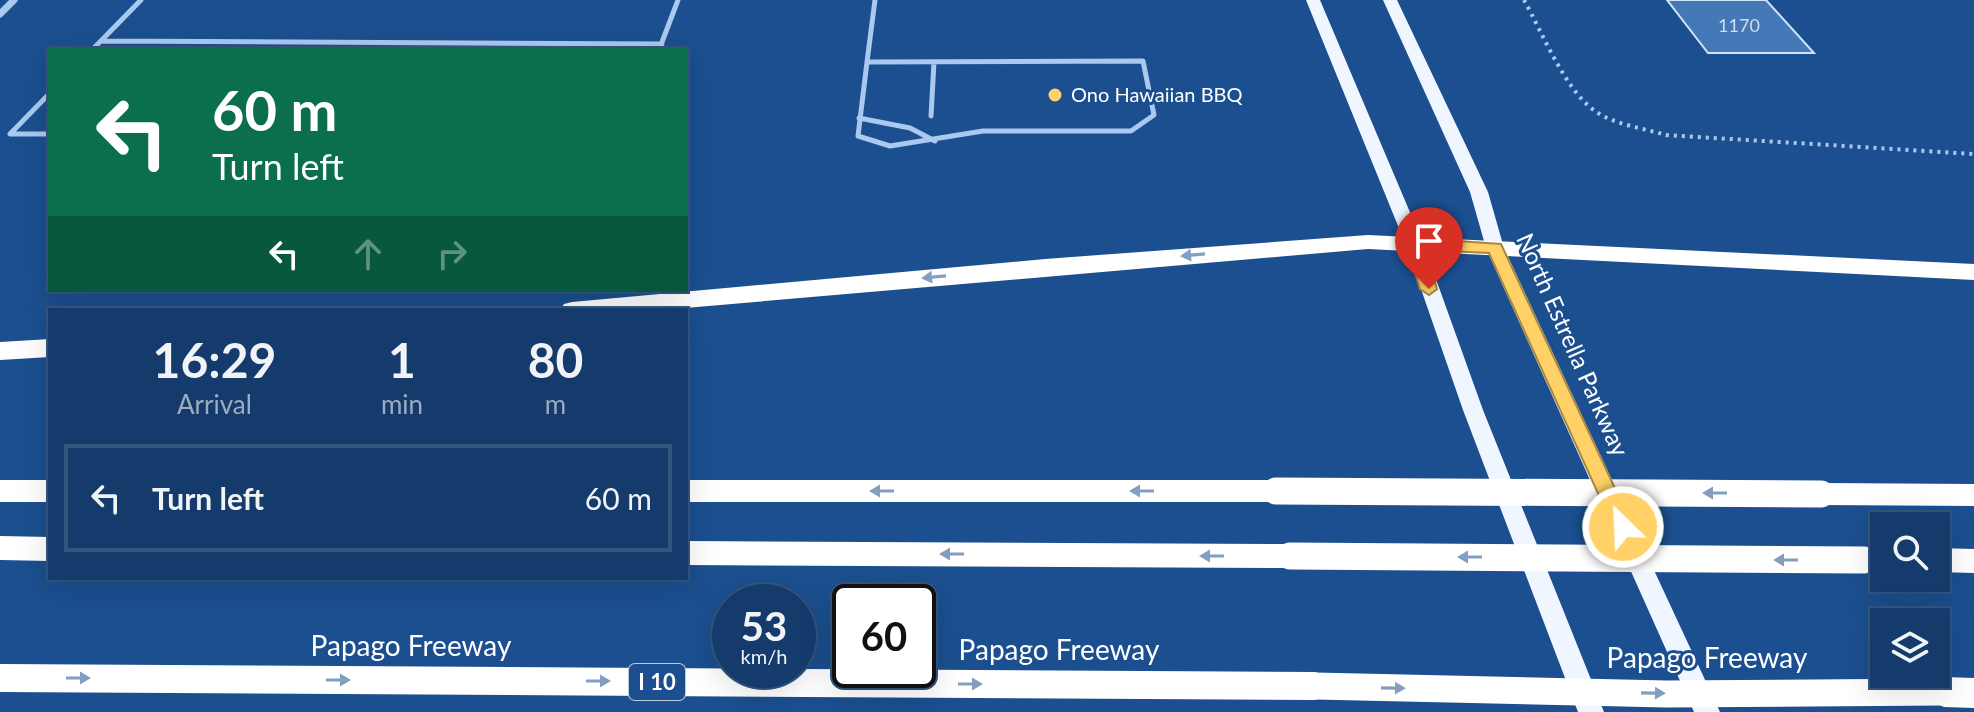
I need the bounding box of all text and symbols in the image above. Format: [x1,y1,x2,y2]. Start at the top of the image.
house number: 1170 [1718,14,1760,36]
text: 60 m [212,76,337,143]
icon: left [80,80,184,184]
place label: Ono Hawaiian BBQ [1071,82,1243,106]
marker: Ono Hawaiian BBQ [1046,86,1064,104]
text: Turn left [212,144,344,188]
pin [1395,207,1463,289]
icon: arrive [1407,219,1451,263]
street label: North Estrella Parkway [1511,228,1636,461]
icon: left [262,232,306,276]
icon: ahead [346,232,390,276]
icon: right [430,232,474,276]
one-way arrow [1180,249,1205,262]
one-way arrow [921,271,946,284]
text: 16:29 [153,331,276,388]
text: 1 [388,331,416,388]
text: 80 [528,331,583,388]
text: Arrival [177,388,252,420]
text: min [381,388,423,420]
text: m [545,388,566,420]
icon: left [84,476,128,520]
text: Turn left [152,480,264,516]
text: 60 m [585,480,652,516]
one-way arrow [869,485,894,497]
one-way arrow [1129,485,1154,497]
position arrow [1581,485,1665,569]
one-way arrow [1702,487,1727,499]
map controls [1870,512,1950,688]
button: search [1870,512,1950,592]
one-way arrow [939,548,964,560]
one-way arrow [1199,550,1224,562]
one-way arrow [1457,551,1482,563]
one-way arrow [1773,553,1798,566]
speed limit sign: 60 [832,584,936,688]
text: 53 [741,602,787,650]
button: layers [1870,608,1950,688]
street label: Papago Freeway [311,628,512,662]
street label: Papago Freeway [959,632,1160,666]
street label: Papago Freeway [1607,640,1808,674]
text: km/h [741,644,787,668]
road number: I 10 [629,664,685,700]
one-way arrow [66,672,91,684]
one-way arrow [326,674,351,686]
one-way arrow [586,675,611,687]
one-way arrow [958,678,983,690]
one-way arrow [1381,681,1406,694]
one-way arrow [1641,687,1666,700]

